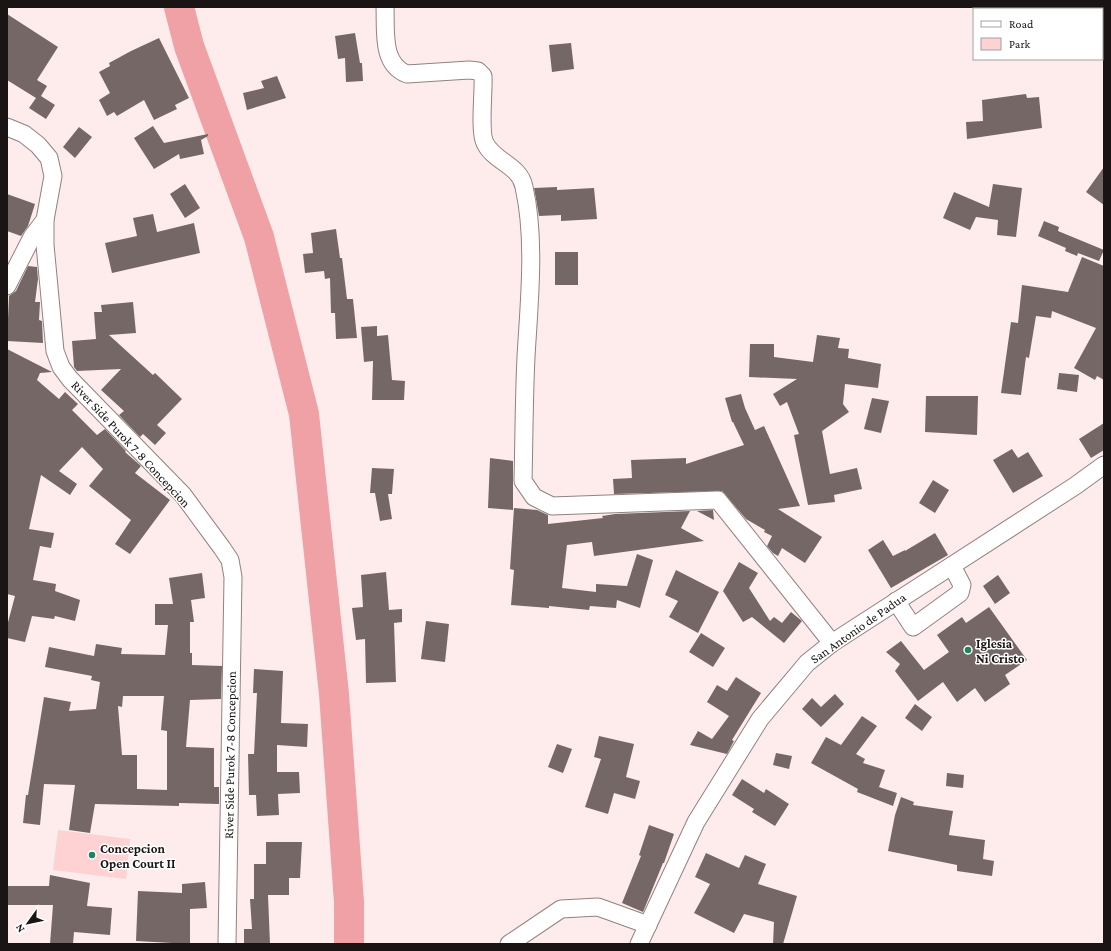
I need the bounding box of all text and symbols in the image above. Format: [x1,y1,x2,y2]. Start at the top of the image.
legend [973,8,1103,60]
text: Road [1009,17,1034,31]
text: Park [1009,37,1031,51]
street label: River Side Purok 7-8 Concepcion [68,378,194,510]
street label: San Antonio de Padua [807,589,909,667]
place label: Iglesia Ni Cristo [976,636,1025,666]
marker: Iglesia Ni Cristo [963,645,973,655]
street label: River Side Purok 7-8 Concepcion [221,671,239,839]
place label: Concepcion Open Court II [100,841,175,871]
marker: Concepcion Open Court II [87,850,97,860]
north arrow [8,903,48,943]
text: N [12,922,27,935]

